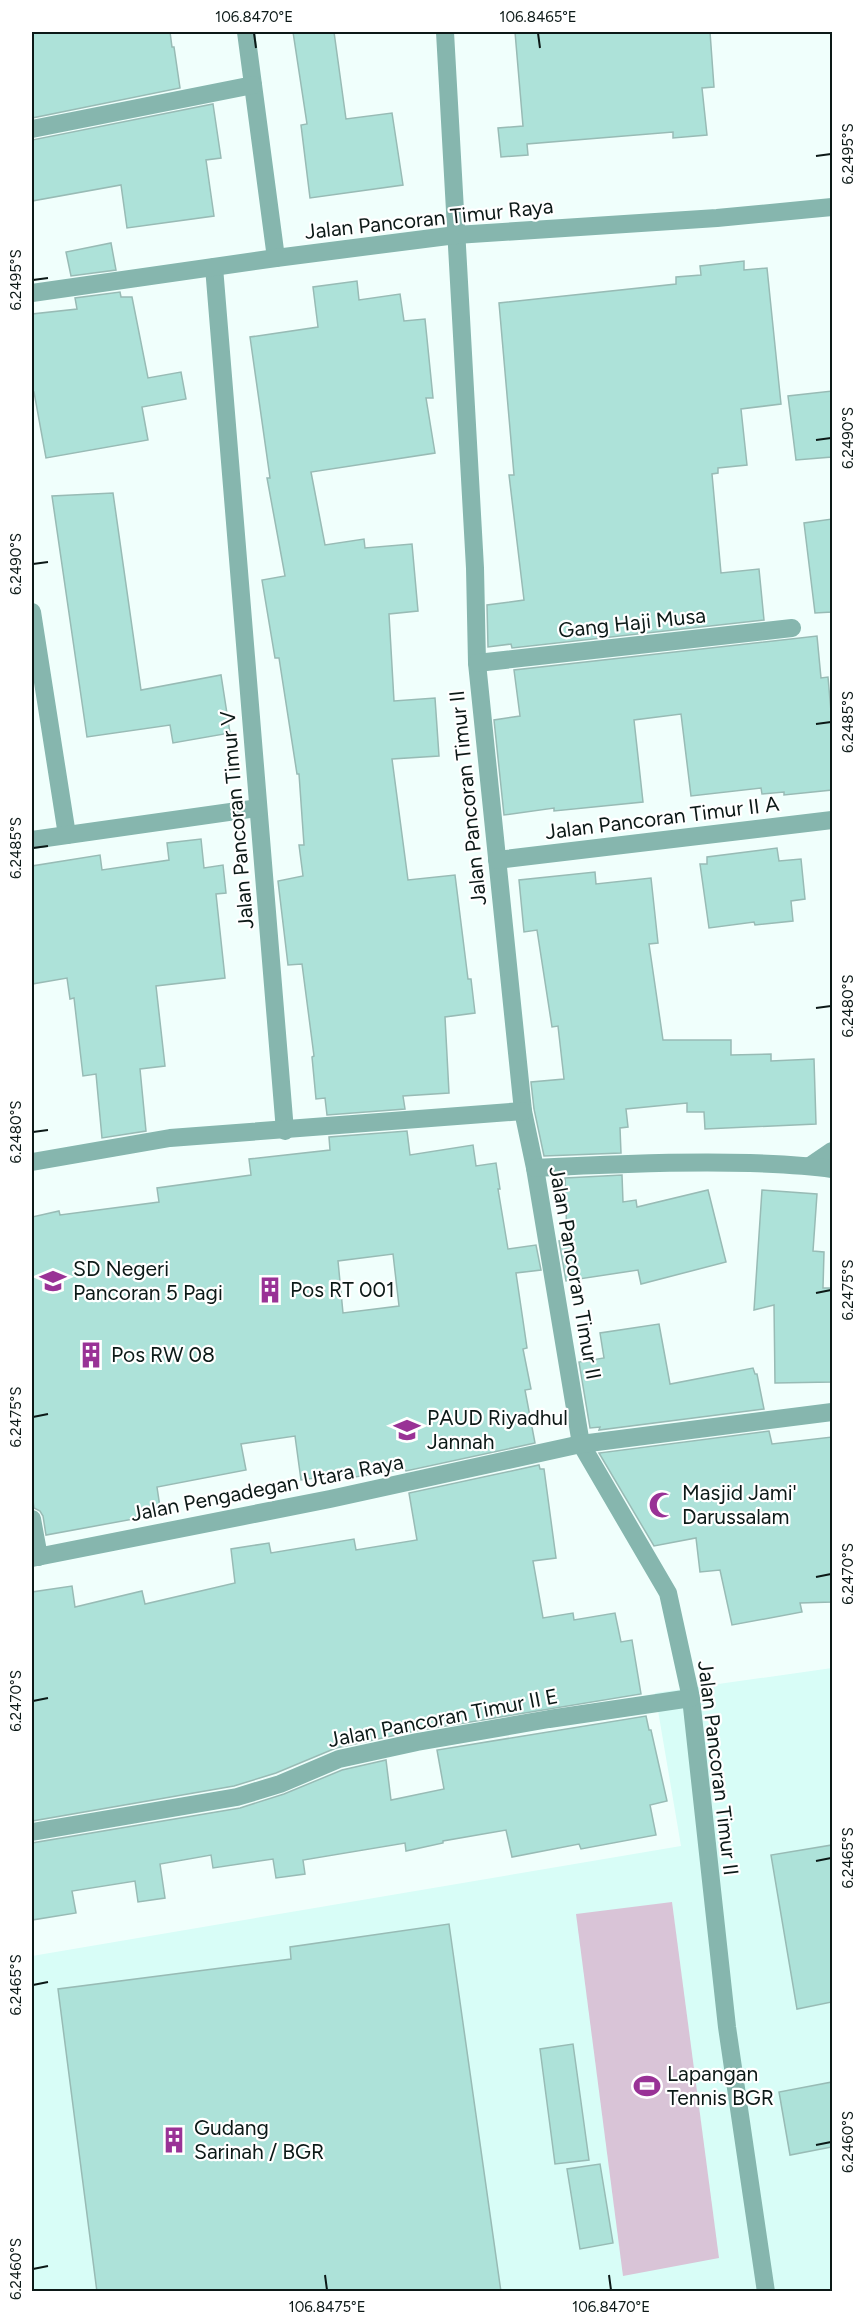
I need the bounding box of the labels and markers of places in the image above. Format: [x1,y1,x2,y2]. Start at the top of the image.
place label: SD Negeri Pancoran 5 Pagi [73,1256,223,1305]
school or university icon: SD Negeri Pancoran 5 Pagi [38,1266,68,1296]
building icon: Pos RT 001 [255,1275,285,1305]
place label: Pos RT 001 [290,1277,395,1302]
building icon: Pos RW 08 [76,1340,106,1370]
place label: Pos RW 08 [111,1342,215,1367]
place label: PAUD Riyadhul Jannah [427,1405,568,1454]
school or university icon: PAUD Riyadhul Jannah [392,1415,422,1445]
place label: Masjid Jami' Darussalam [682,1480,797,1529]
mosque icon: Masjid Jami' Darussalam [647,1490,677,1520]
place label: Lapangan Tennis BGR [667,2061,774,2110]
sports icon: Lapangan Tennis BGR [632,2071,662,2101]
place label: Gudang Sarinah / BGR [194,2115,324,2164]
building icon: Gudang Sarinah / BGR [159,2125,189,2155]

